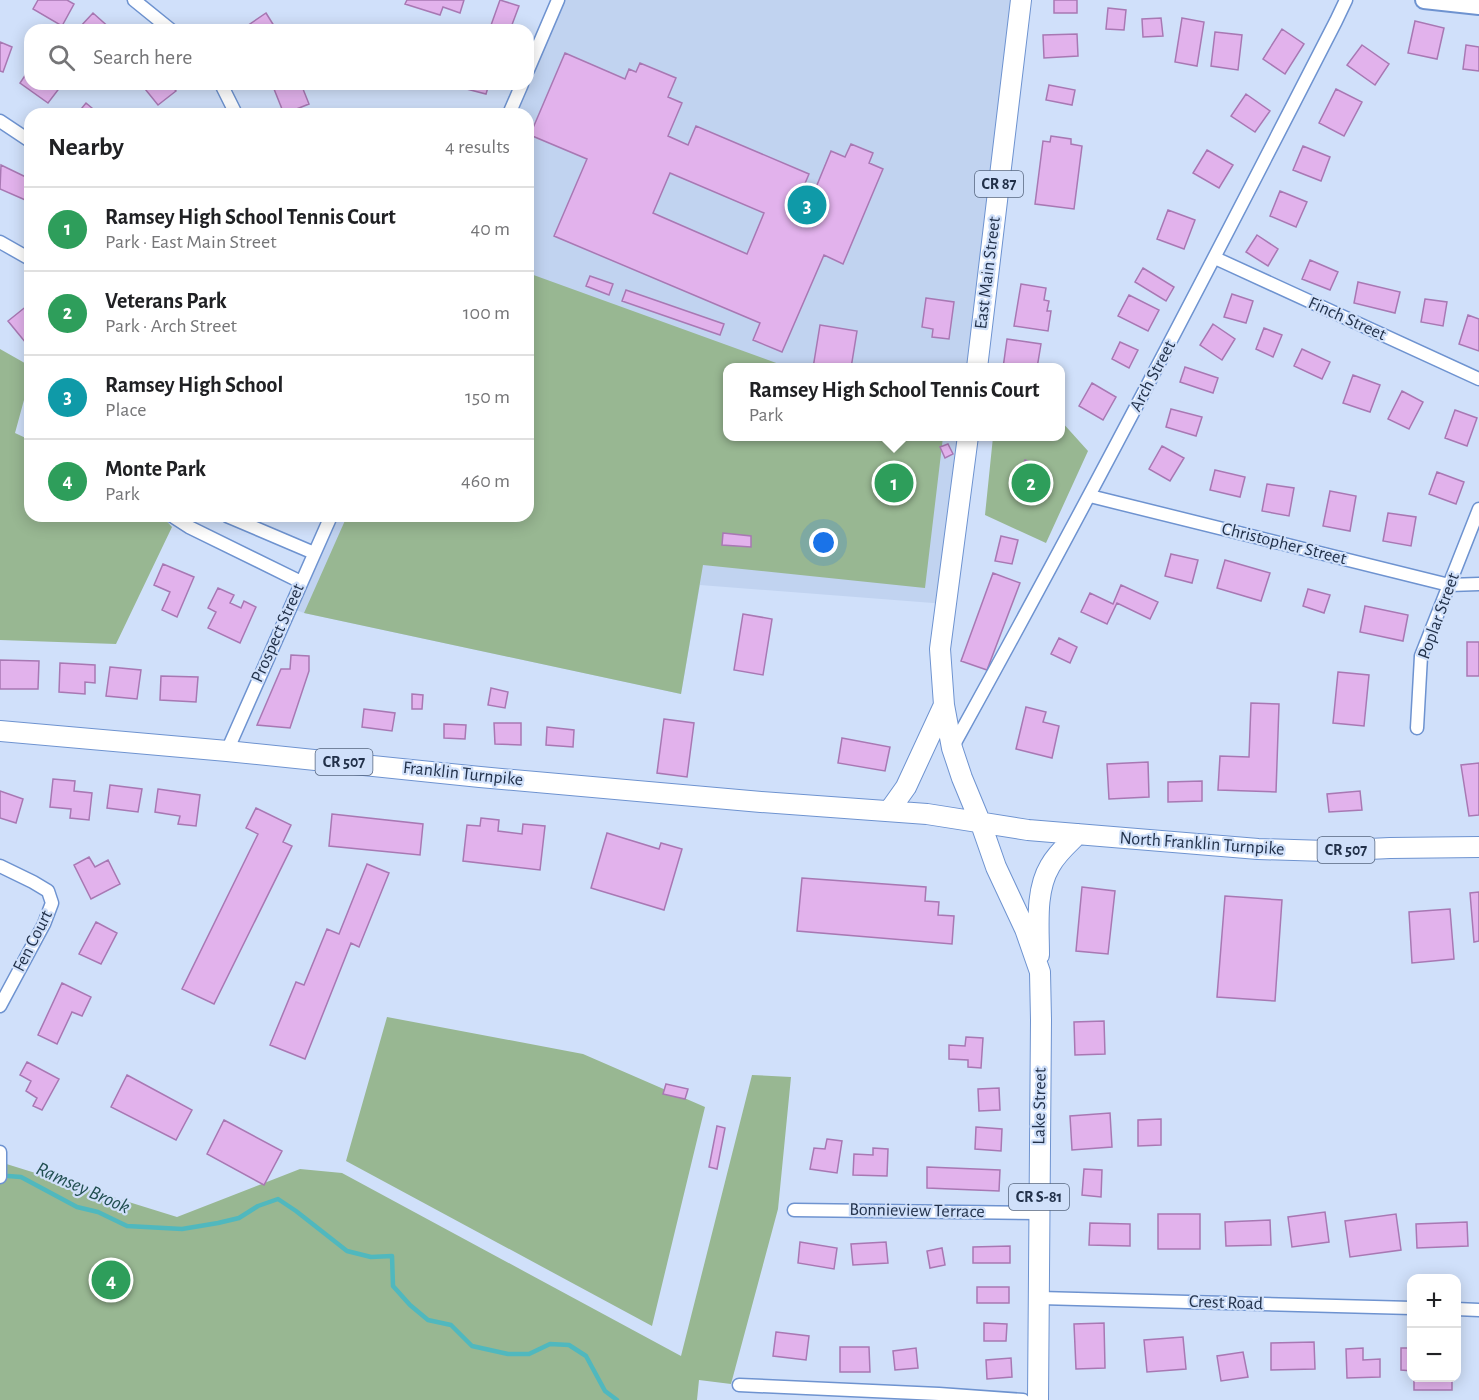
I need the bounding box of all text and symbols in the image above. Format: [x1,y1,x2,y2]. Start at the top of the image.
search box [24,24,534,90]
icon: search [45,41,78,74]
text: Search here [93,46,192,68]
text: Nearby [48,134,124,160]
text: 4 results [445,137,510,157]
road number: CR 87 [975,171,1023,197]
pin: 3 [788,182,826,228]
text: Ramsey High School Tennis Court [105,206,396,228]
street label: East Main Street [972,215,1004,330]
text: 1 [64,219,71,239]
text: 40 m [471,219,510,239]
text: Park · East Main Street [105,232,277,252]
text: Veterans Park [105,290,227,312]
street label: Finch Street [1305,294,1389,344]
text: 2 [63,303,72,323]
text: 100 m [463,303,510,323]
text: Park · Arch Street [105,316,237,336]
street label: Arch Street [1127,337,1179,415]
popup [723,363,1065,441]
text: Ramsey High School [105,374,283,396]
text: Ramsey High School Tennis Court [749,379,1039,401]
text: 3 [63,387,72,407]
text: 150 m [465,387,510,407]
text: Place [105,400,146,420]
text: Park [749,405,783,425]
text: Monte Park [105,458,206,480]
pin: 1 [874,460,914,506]
pin: 2 [1012,460,1050,506]
text: 4 [62,471,73,491]
text: 460 m [461,471,510,491]
text: Park [105,484,140,504]
street label: Christopher Street [1220,520,1348,568]
your location [809,528,838,557]
street label: Poplar Street [1415,570,1463,662]
street label: Prospect Street [248,581,308,685]
road number: CR 507 [316,749,372,775]
street label: Franklin Turnpike [402,759,524,789]
street label: North Franklin Turnpike [1119,829,1285,859]
road number: CR 507 [1318,837,1374,863]
street label: Fen Court [10,907,56,975]
street label: Lake Street [1030,1067,1050,1145]
water label: Ramsey Brook [33,1158,133,1218]
road number: CR S-81 [1009,1184,1069,1210]
street label: Bonnieview Terrace [849,1201,985,1221]
pin: 4 [92,1258,130,1302]
map controls [1407,1274,1461,1382]
button: + [1407,1274,1461,1328]
street label: Crest Road [1189,1293,1263,1313]
button: − [1407,1328,1461,1382]

